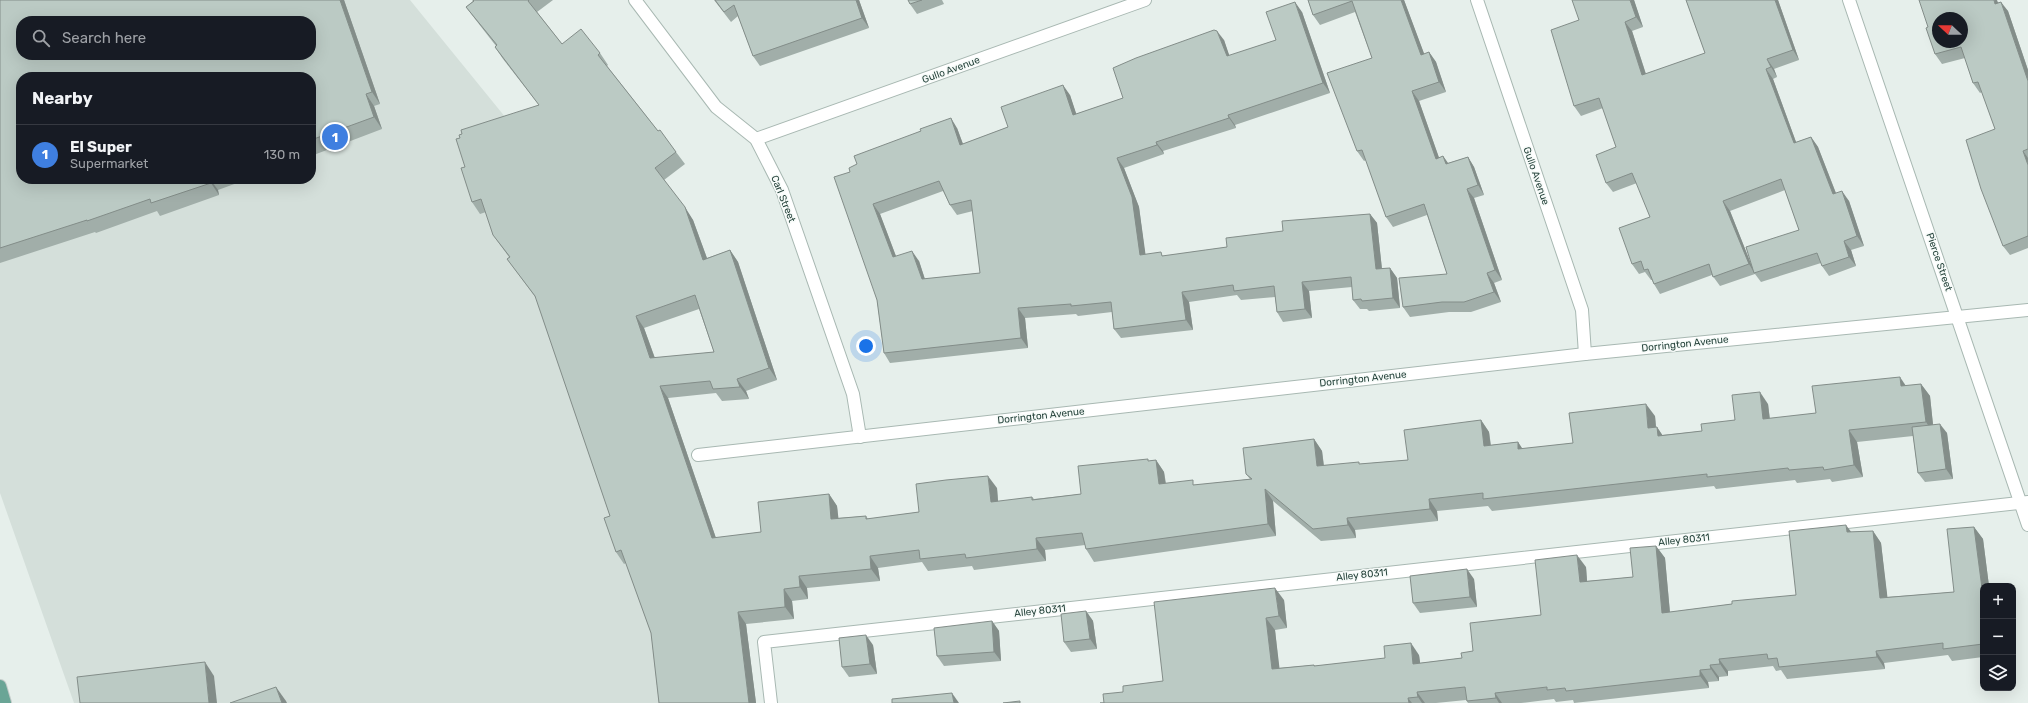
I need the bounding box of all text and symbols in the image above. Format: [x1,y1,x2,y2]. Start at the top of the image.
north arrow [1932,12,1968,48]
search box [16,16,316,60]
icon: search [30,27,52,49]
text: Search here [62,29,146,47]
street label: Gullo Avenue [920,54,982,86]
text: Nearby [32,88,93,108]
pin: 1 [322,122,348,152]
text: El Super [70,138,132,156]
street label: Gullo Avenue [1520,145,1552,207]
text: 1 [42,147,48,162]
text: 130 m [264,147,300,162]
text: Supermarket [70,156,148,171]
street label: Carl Street [768,174,798,224]
street label: Pierce Street [1923,231,1955,293]
street label: Dorrington Avenue [1641,333,1730,355]
your location [856,336,876,356]
street label: Dorrington Avenue [1319,368,1408,390]
street label: Dorrington Avenue [997,405,1086,427]
street label: Alley 80311 [1658,531,1710,549]
street label: Alley 80311 [1336,566,1388,584]
map controls [1980,583,2016,691]
button: + [1980,583,2016,619]
street label: Alley 80311 [1014,602,1066,620]
button: − [1980,619,2016,655]
button: layers [1980,655,2016,691]

